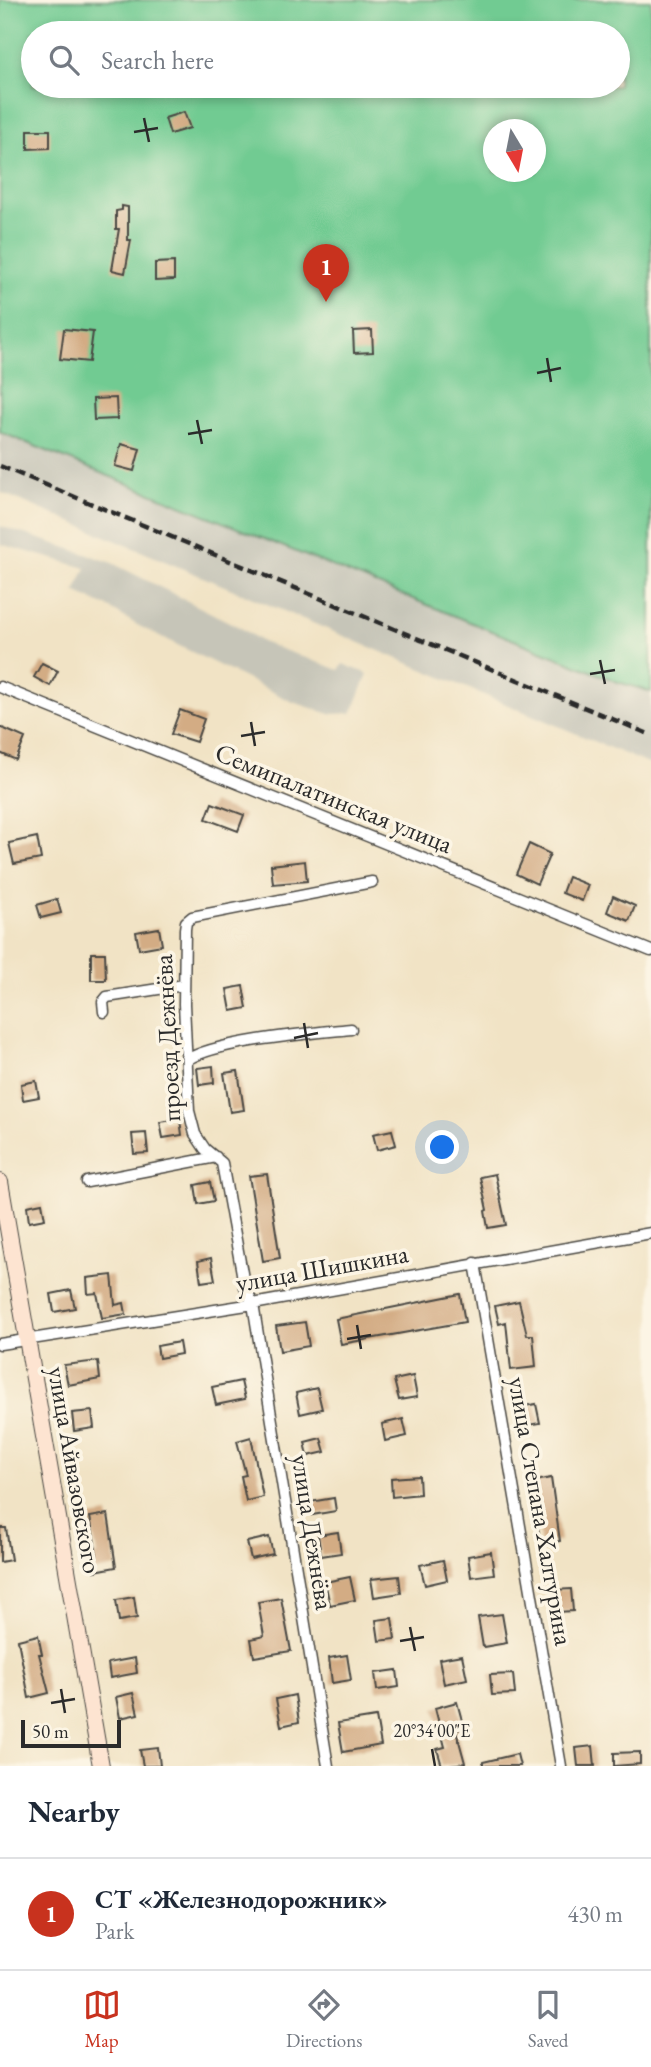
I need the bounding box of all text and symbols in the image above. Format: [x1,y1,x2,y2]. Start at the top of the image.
search box [21,21,630,98]
icon: search [45,41,83,79]
text: Search here [101,43,214,77]
north arrow [483,119,546,182]
pin: 1 [303,244,349,302]
street label: Семипалатинская улица [210,735,458,861]
street label: проезд Дежнёва [146,953,188,1123]
your location [425,1130,459,1164]
street label: улица Шишкина [233,1236,412,1300]
street label: улица Айвазовского [40,1364,110,1576]
street label: улица Степана Халтурина [501,1374,581,1649]
street label: улица Дежнёва [284,1452,342,1613]
scale bar [21,1717,121,1749]
text: 50 m [32,1719,69,1744]
text: 20°34'00"E [394,1719,470,1742]
text: Nearby [28,1792,120,1831]
text: СТ «Железнодорожник» [95,1882,388,1916]
text: 1 [45,1899,57,1929]
text: 430 m [567,1899,623,1929]
text: Park [95,1916,134,1946]
tab: Map [83,1986,121,2053]
tab: Directions [286,1986,362,2053]
tab: Saved [528,1986,568,2053]

